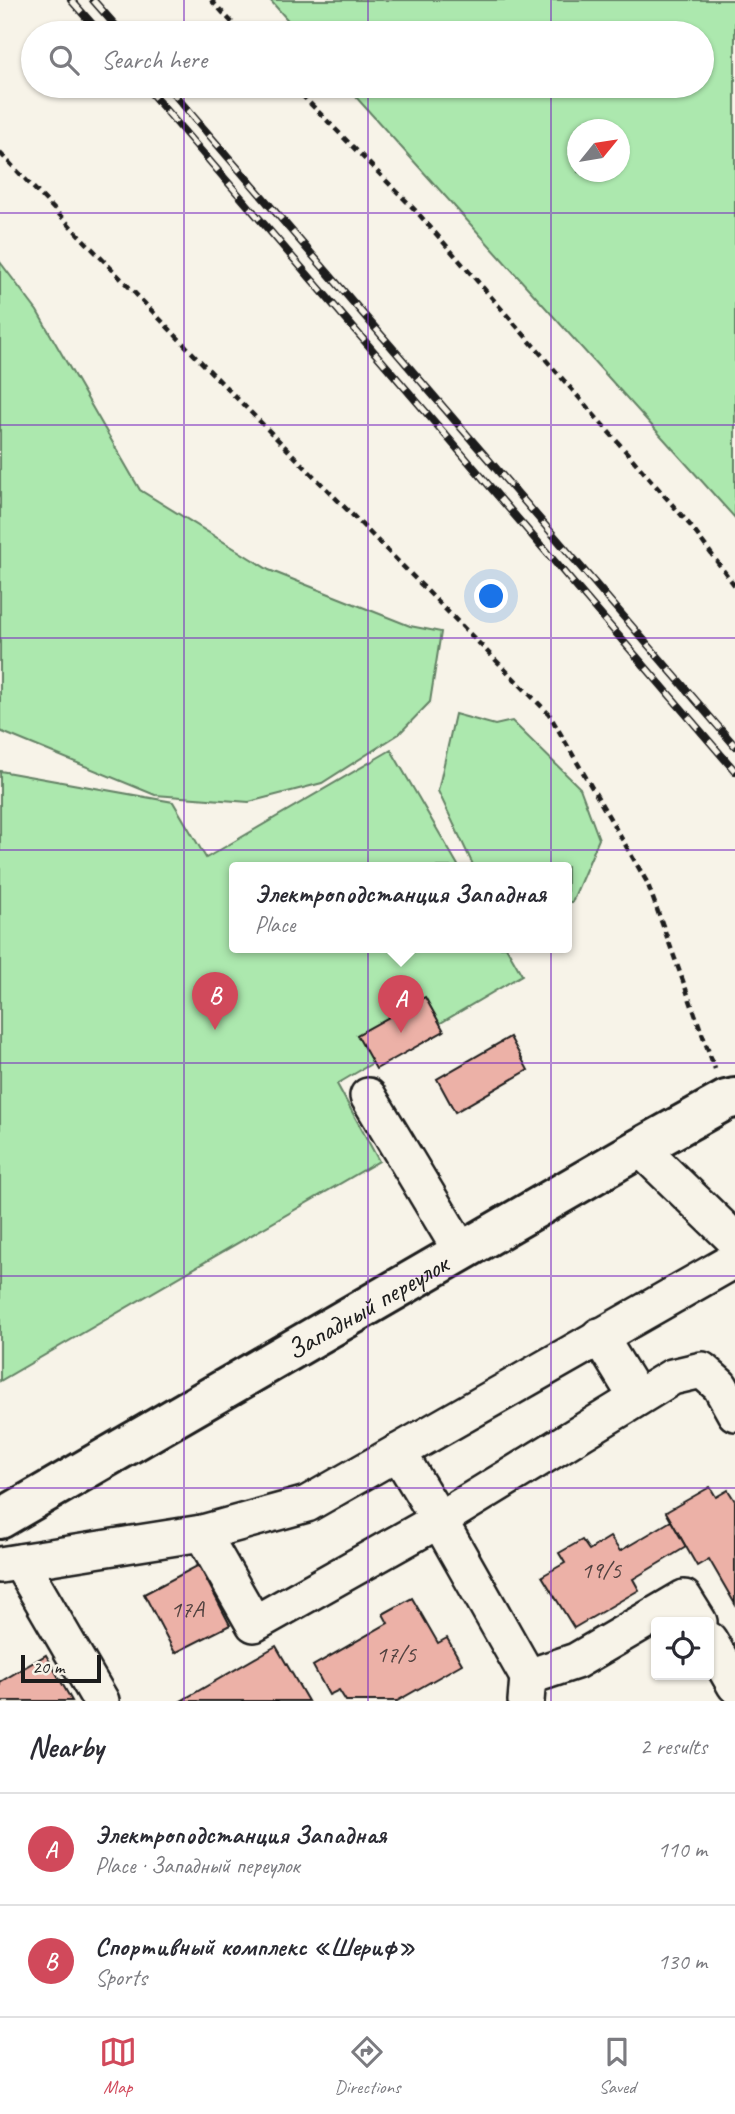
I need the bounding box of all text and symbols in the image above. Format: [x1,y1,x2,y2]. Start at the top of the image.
search box [21,21,714,98]
icon: search [45,41,83,79]
text: Search here [101,43,207,76]
north arrow [567,119,630,182]
your location [474,579,508,613]
popup [229,862,572,953]
text: Электроподстанция Западная [255,877,546,910]
text: Place [255,910,295,939]
pin: B [192,972,238,1030]
pin: A [378,975,424,1033]
street label: Западный переулок [280,1244,456,1367]
house number: 19/5 [581,1555,622,1585]
house number: 17А [170,1594,205,1624]
map controls [651,1617,714,1680]
button: locate [651,1617,714,1680]
house number: 17/5 [376,1639,417,1669]
scale bar [21,1652,102,1684]
text: 20 m [32,1655,64,1679]
text: Nearby [28,1728,104,1766]
text: 2 results [640,1732,707,1761]
text: Электроподстанция Западная [95,1818,386,1851]
text: A [45,1835,57,1864]
text: 110 m [658,1835,707,1864]
text: Place · Западный переулок [95,1851,300,1880]
text: Спортивный комплекс «Шериф» [95,1930,415,1963]
text: B [45,1947,57,1976]
text: 130 m [658,1947,707,1976]
text: Sports [95,1963,147,1992]
tab: Map [99,2033,137,2099]
tab: Directions [334,2033,401,2099]
tab: Saved [598,2033,636,2099]

